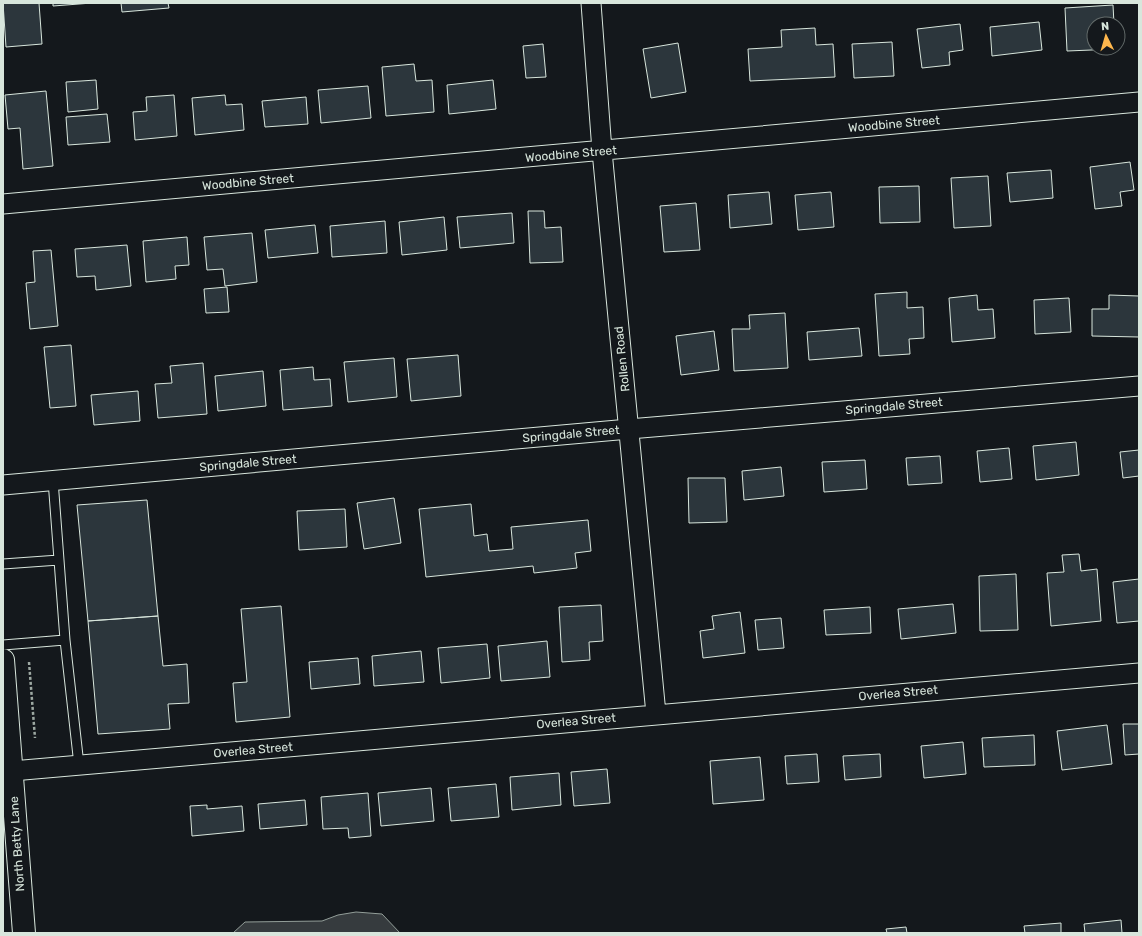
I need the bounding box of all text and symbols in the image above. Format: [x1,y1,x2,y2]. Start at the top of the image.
north arrow [1086,16,1126,56]
text: N [1101,20,1110,33]
street label: Woodbine Street [848,113,941,135]
street label: Woodbine Street [525,143,618,165]
street label: Woodbine Street [202,171,295,193]
street label: Rollen Road [612,326,632,392]
street label: Springdale Street [845,395,943,417]
street label: Springdale Street [522,423,620,445]
street label: Springdale Street [199,452,297,474]
street label: Overlea Street [858,683,939,703]
street label: Overlea Street [536,711,617,731]
street label: Overlea Street [213,740,294,760]
street label: North Betty Lane [7,796,27,892]

